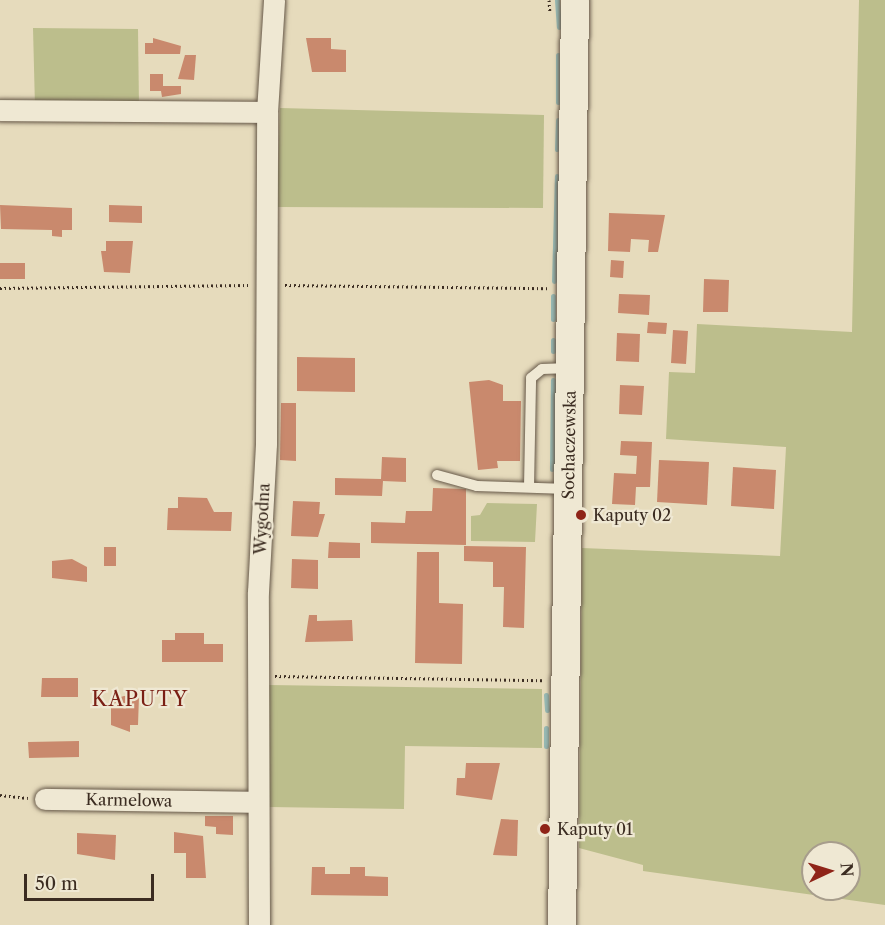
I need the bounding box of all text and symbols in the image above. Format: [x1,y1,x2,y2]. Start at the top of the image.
street label: Sochaczewska [558,390,580,500]
street label: Wygodna [251,483,273,555]
place label: Kaputy 02 [593,505,672,525]
marker: Kaputy 02 [574,508,588,522]
district label: KAPUTY [91,687,189,711]
street label: Karmelowa [85,790,173,810]
place label: Kaputy 01 [557,819,633,839]
marker: Kaputy 01 [538,822,552,836]
north arrow [801,841,861,901]
scale bar [27,862,158,900]
text: N [837,862,857,878]
text: 50 m [35,873,78,895]

